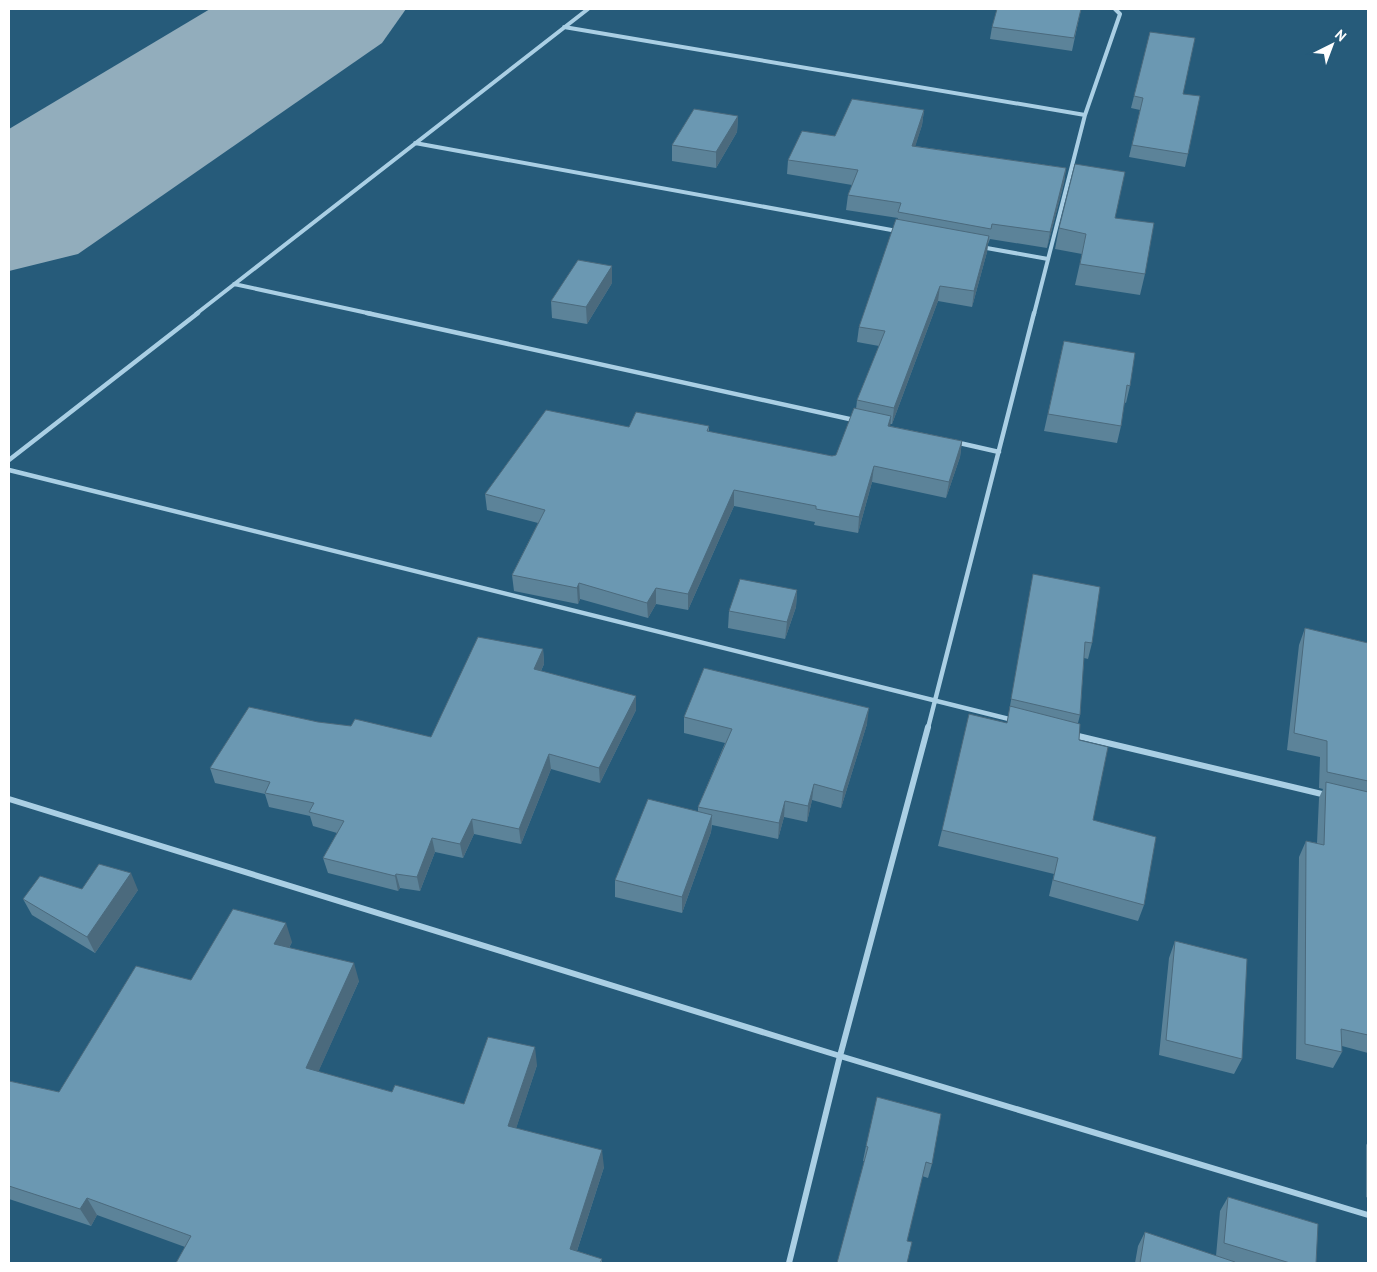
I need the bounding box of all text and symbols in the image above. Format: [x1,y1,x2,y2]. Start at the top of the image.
north arrow [1307,20,1357,70]
text: N [1331,26,1350,45]

